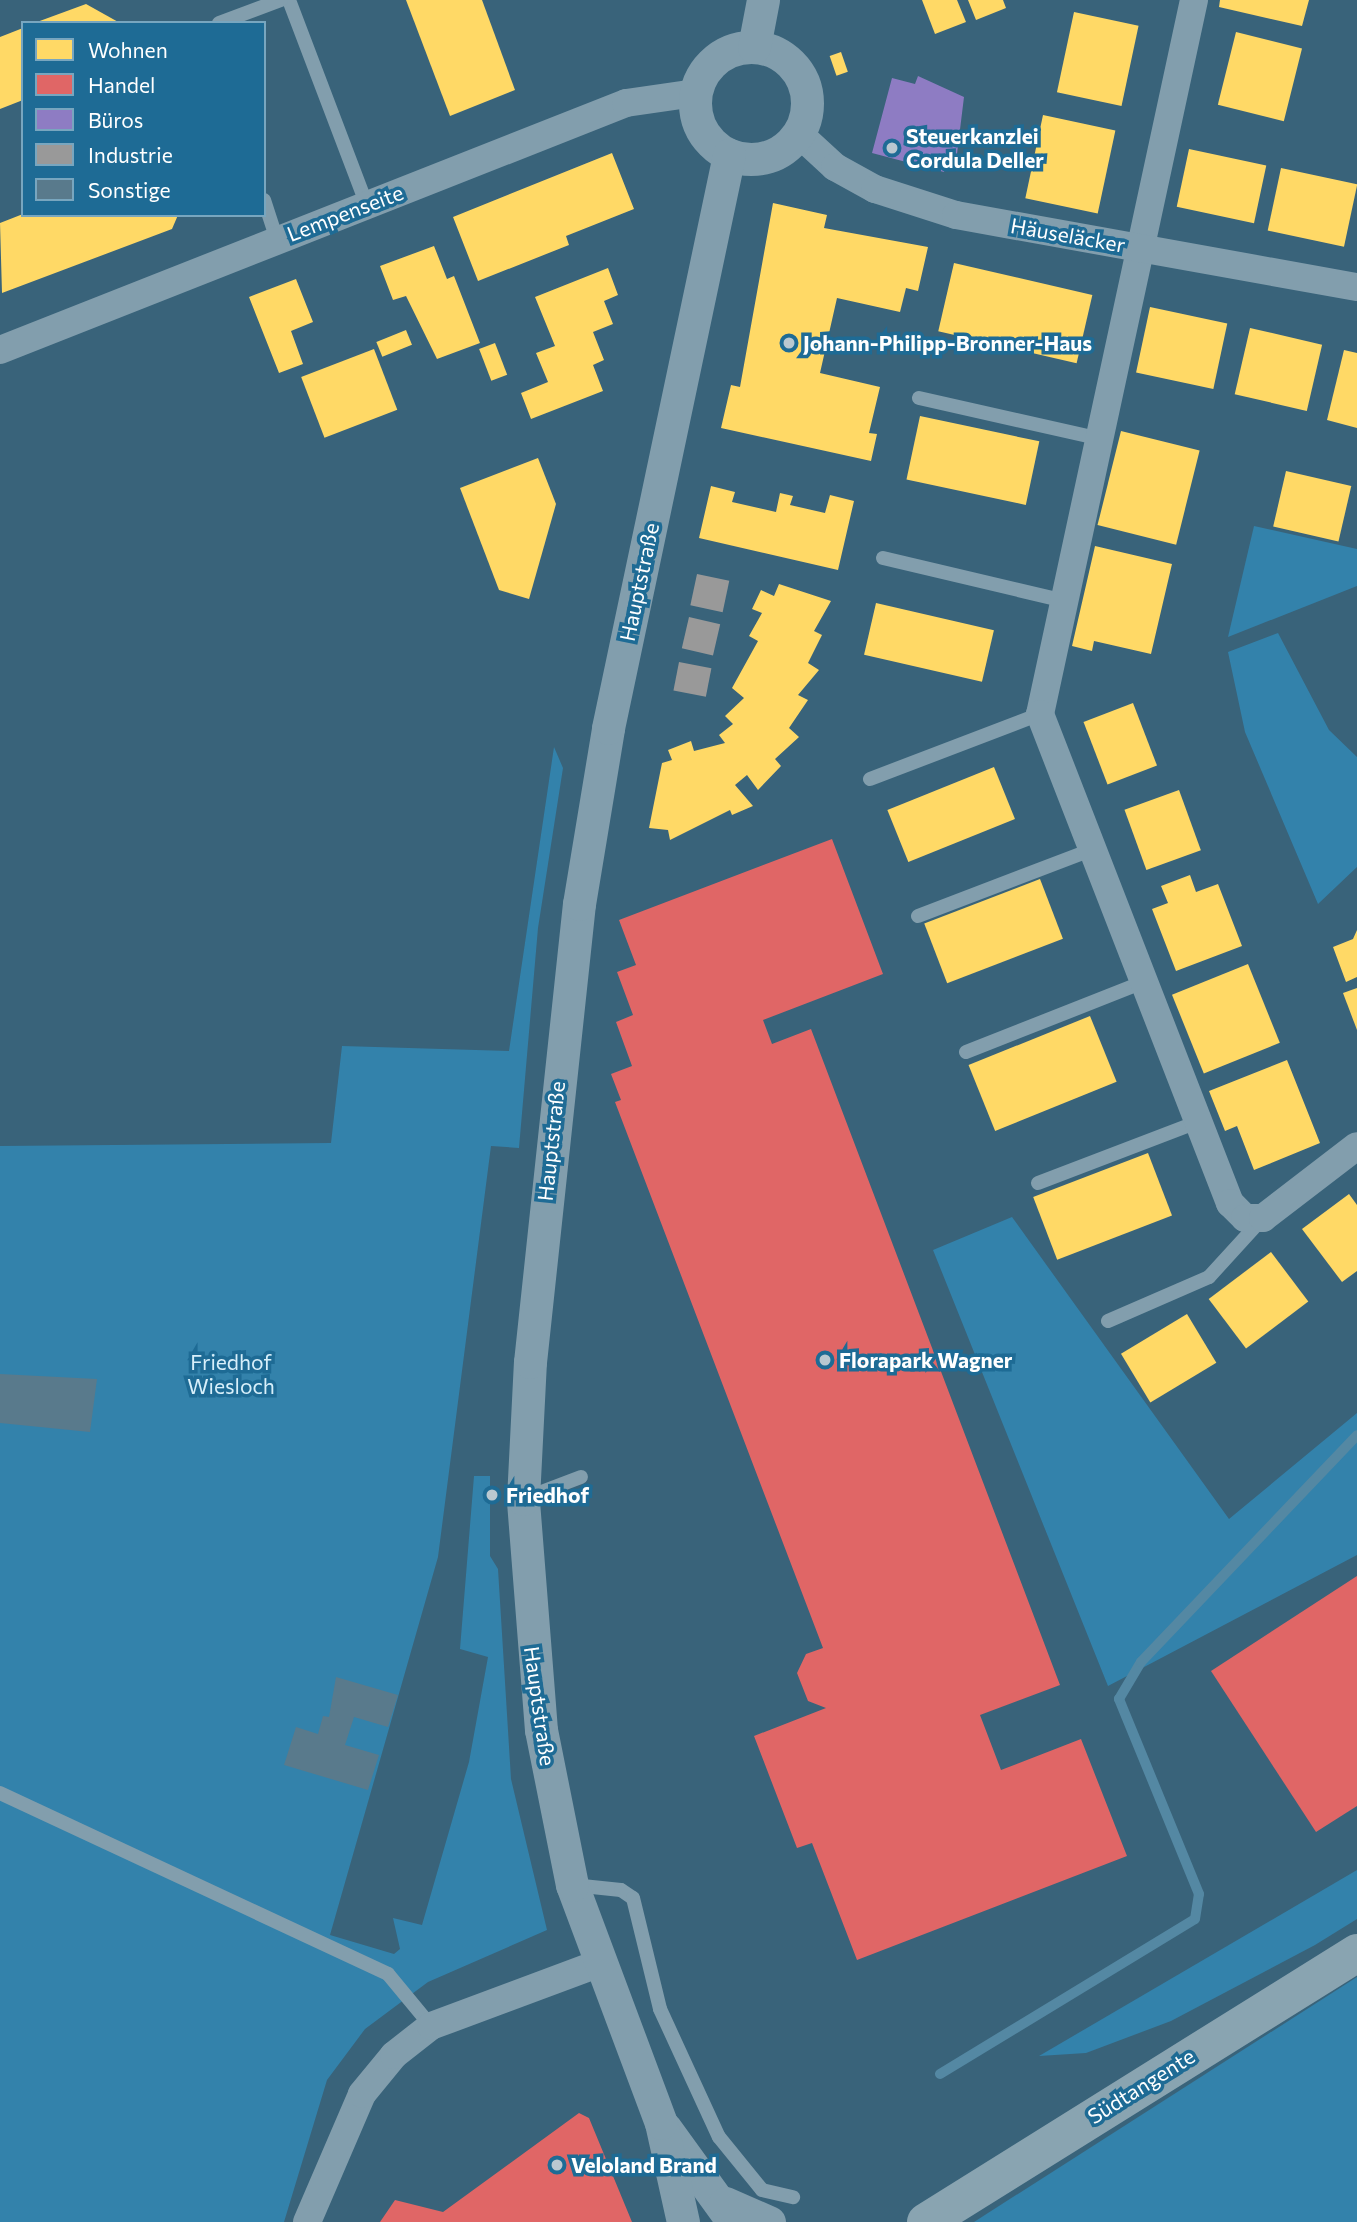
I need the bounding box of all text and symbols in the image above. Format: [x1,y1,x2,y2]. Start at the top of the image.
legend [21,21,266,217]
text: Wohnen [88,37,168,62]
text: Handel [88,72,155,97]
text: Büros [88,107,143,132]
place label: Steuerkanzlei Cordula Deller [906,123,1044,173]
marker: Steuerkanzlei Cordula Deller [884,140,900,156]
text: Industrie [88,142,173,167]
text: Sonstige [88,177,171,202]
street label: Lempenseite [283,179,407,247]
street label: Häuseläcker [1009,213,1127,257]
place label: Johann-Philipp-Bronner-Haus [803,330,1092,356]
marker: Johann-Philipp-Bronner-Haus [781,335,797,351]
street label: Hauptstraße [614,520,664,644]
street label: Hauptstraße [532,1080,570,1202]
place label: Florapark Wagner [839,1347,1012,1373]
park label: Friedhof Wiesloch [187,1349,275,1399]
marker: Florapark Wagner [817,1352,833,1368]
place label: Friedhof [506,1482,589,1508]
marker: Friedhof [484,1487,500,1503]
street label: Hauptstraße [519,1645,561,1767]
street label: Südtangente [1083,2043,1199,2129]
place label: Veloland Brand [571,2152,717,2178]
marker: Veloland Brand [549,2157,565,2173]

